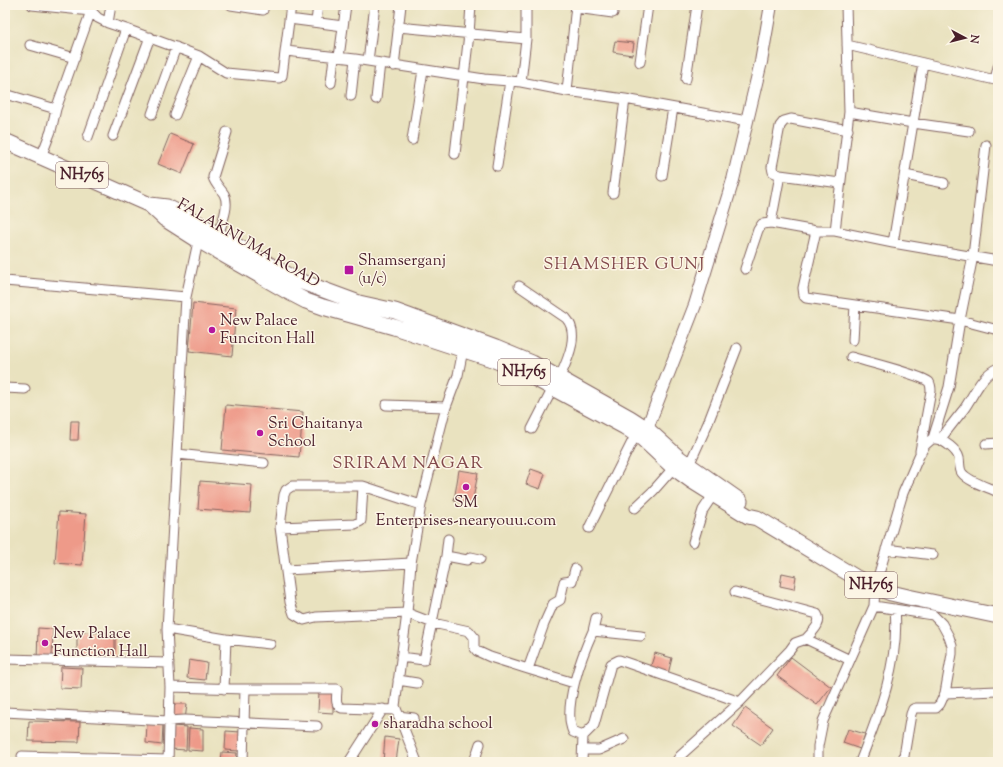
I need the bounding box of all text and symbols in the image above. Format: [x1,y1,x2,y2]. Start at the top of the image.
north arrow [945,18,985,58]
text: N [965,33,983,45]
road number: NH765 [56,162,108,188]
street label: FALAKNUMA ROAD [172,194,324,294]
place label: Shamserganj (u/c) [358,250,446,291]
district label: SHAMSHER GUNJ [543,253,705,277]
marker: Shamserganj (u/c) [343,264,355,276]
place label: New Palace Funciton Hall [220,310,315,351]
marker: New Palace Funciton Hall [207,325,217,335]
road number: NH765 [498,359,550,385]
place label: Sri Chaitanya School [268,413,363,454]
marker: Sri Chaitanya School [255,428,265,438]
district label: SRIRAM NAGAR [332,452,484,476]
marker: SM Enterprises-nearyouu.com [461,482,471,492]
place label: SM Enterprises-nearyouu.com [376,492,556,533]
road number: NH765 [845,572,897,598]
place label: New Palace Function Hall [53,623,148,664]
marker: New Palace Function Hall [40,638,50,648]
place label: sharadha school [383,713,493,736]
marker: sharadha school [370,719,380,729]

